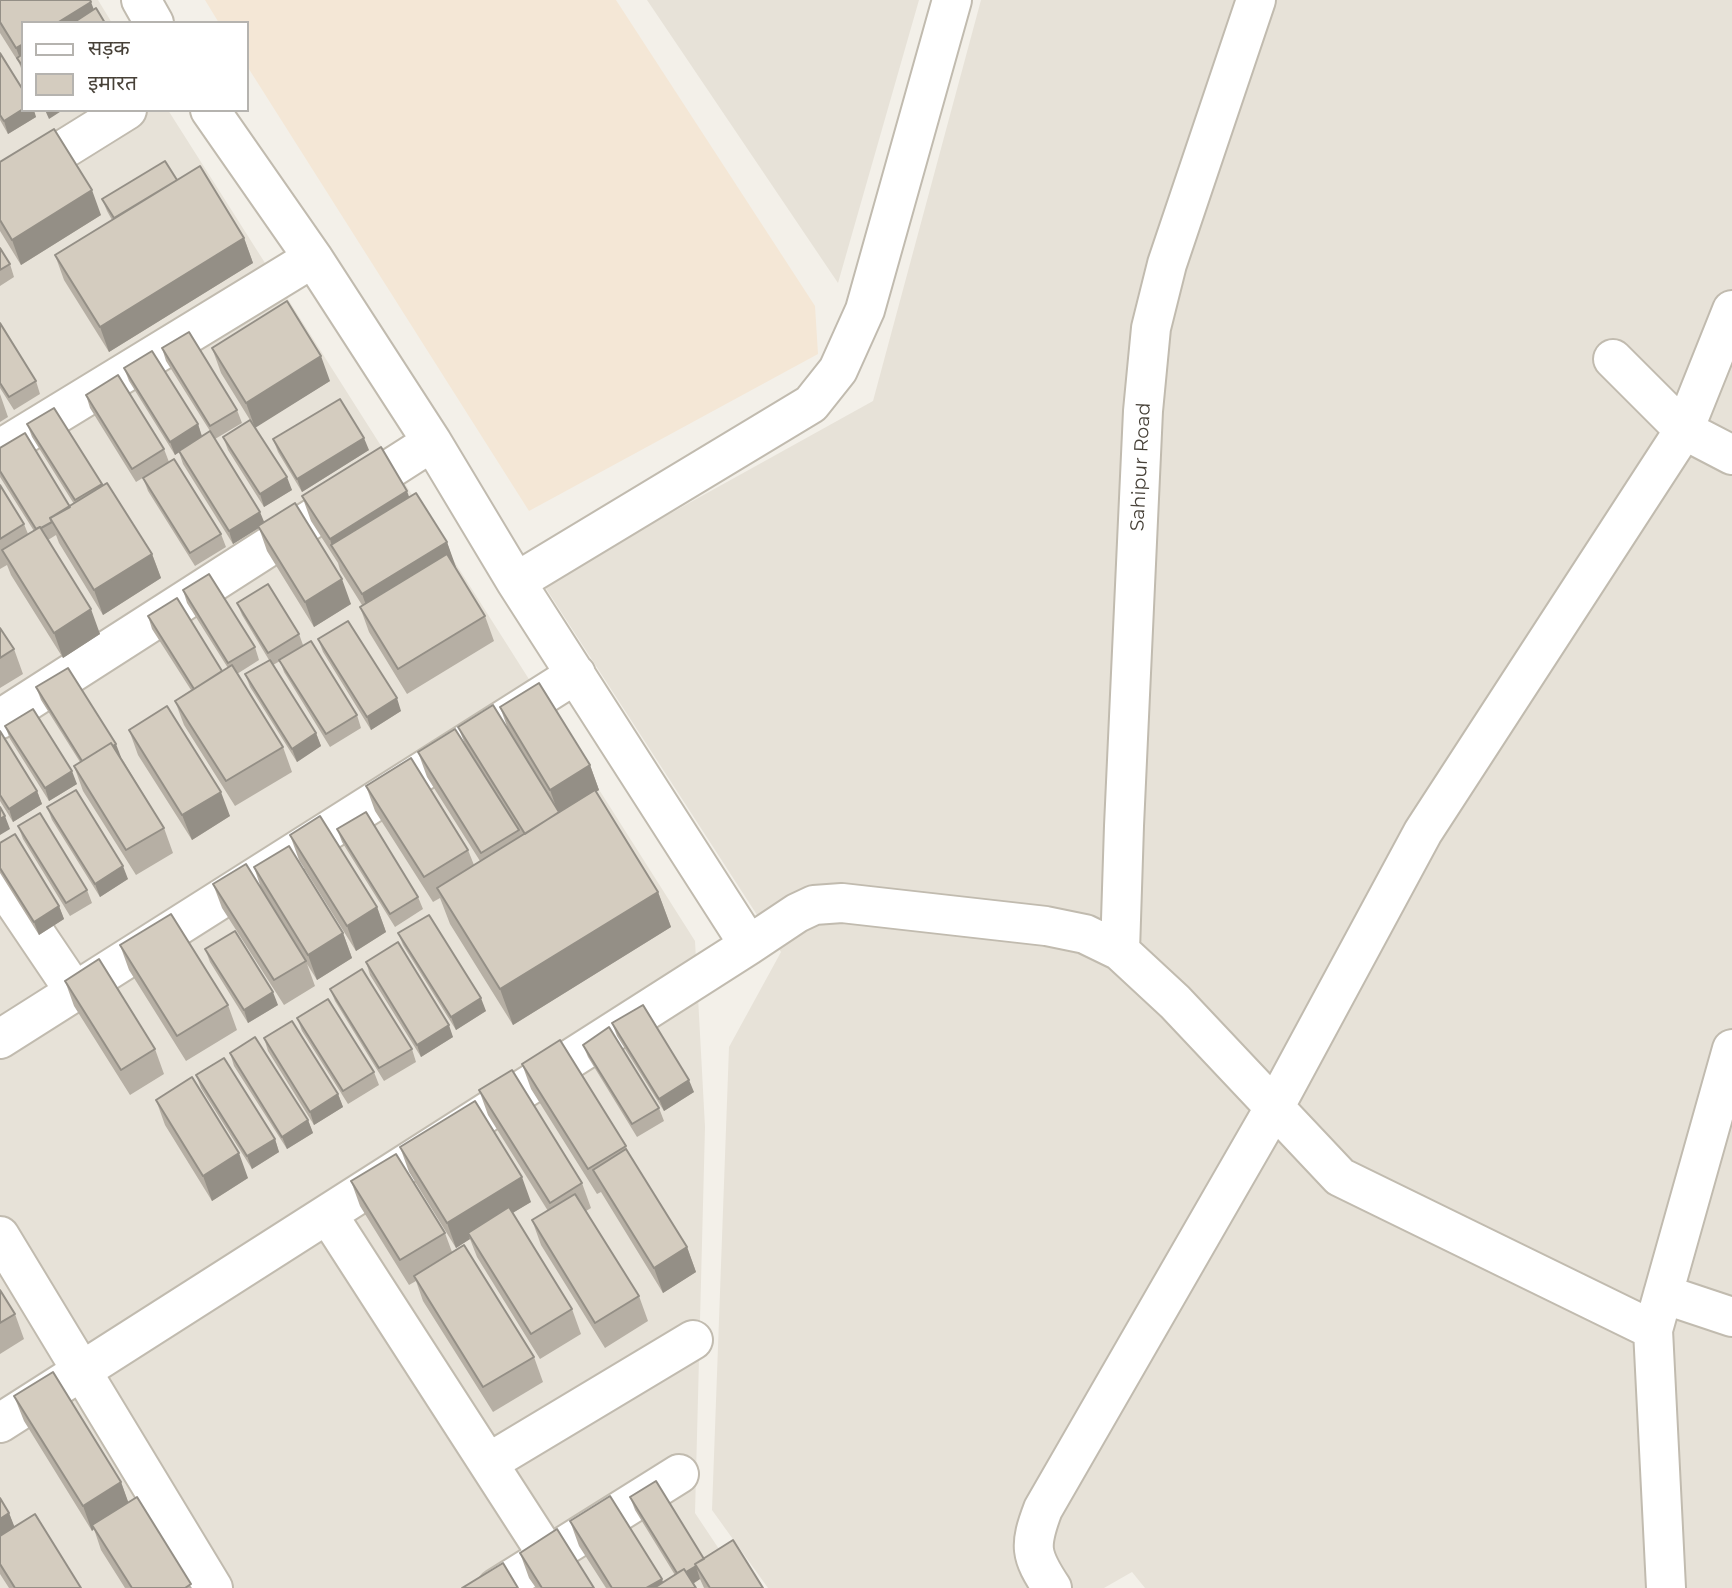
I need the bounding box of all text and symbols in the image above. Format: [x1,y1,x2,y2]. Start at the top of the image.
legend [21,21,248,112]
text: सड़क [88,35,130,60]
text: इमारत [88,70,137,95]
street label: Sahipur Road [1126,402,1156,532]

